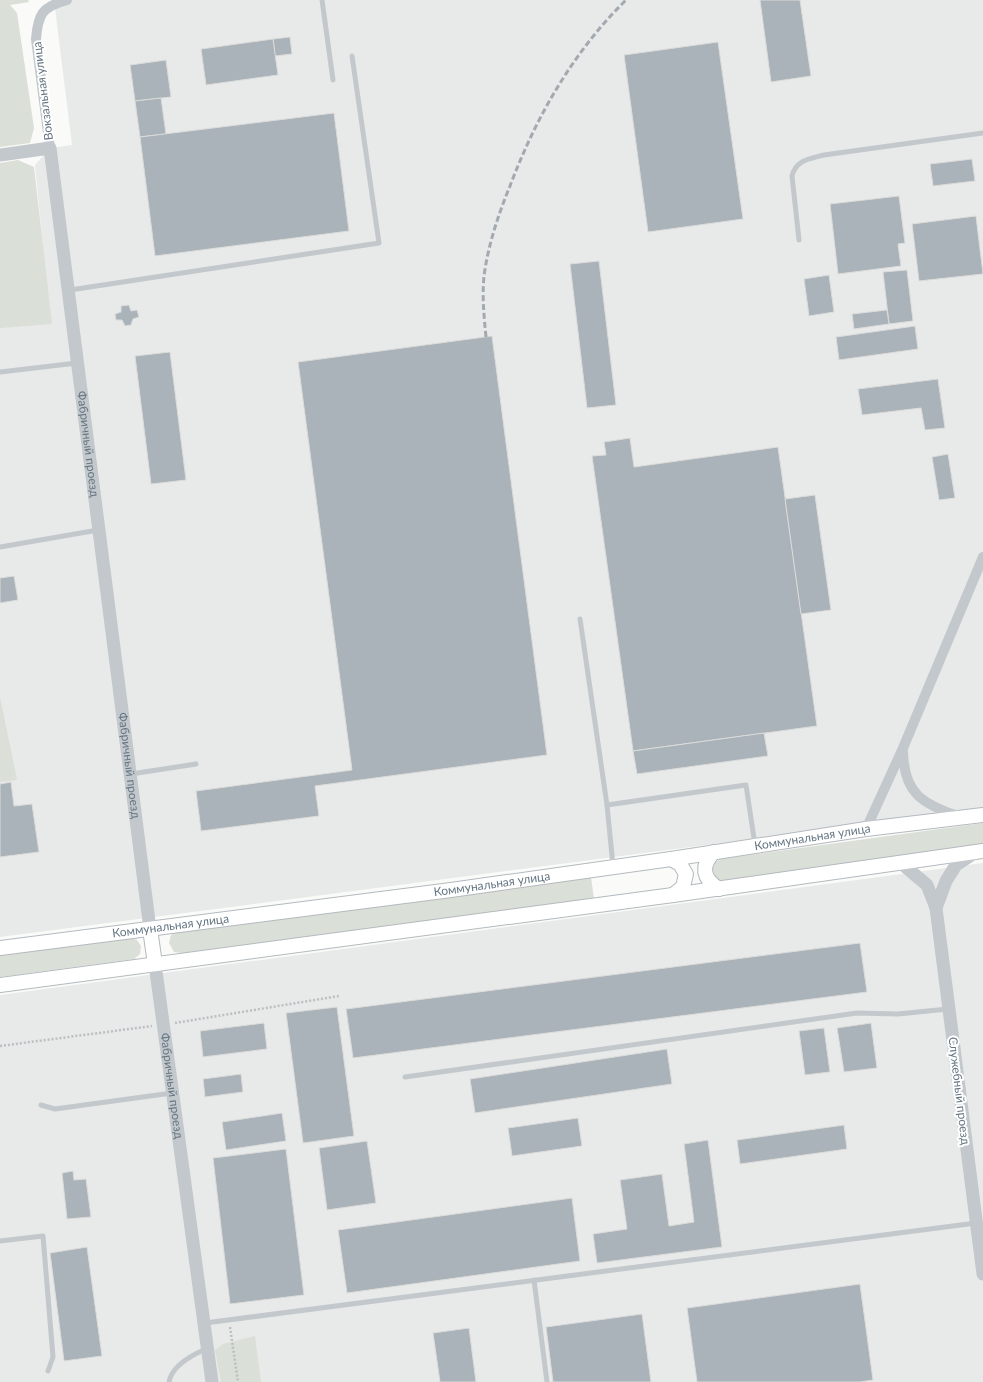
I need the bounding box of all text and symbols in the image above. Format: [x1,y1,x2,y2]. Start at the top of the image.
street label: Вокзальная улица [29,41,56,141]
street label: Фабричный проезд [74,390,103,499]
street label: Фабричный проезд [115,711,144,820]
street label: Коммунальная улица [753,821,871,853]
street label: Коммунальная улица [433,868,551,899]
street label: Коммунальная улица [111,911,230,941]
street label: Фабричный проезд [157,1032,187,1140]
street label: Служебный проезд [945,1036,974,1146]

